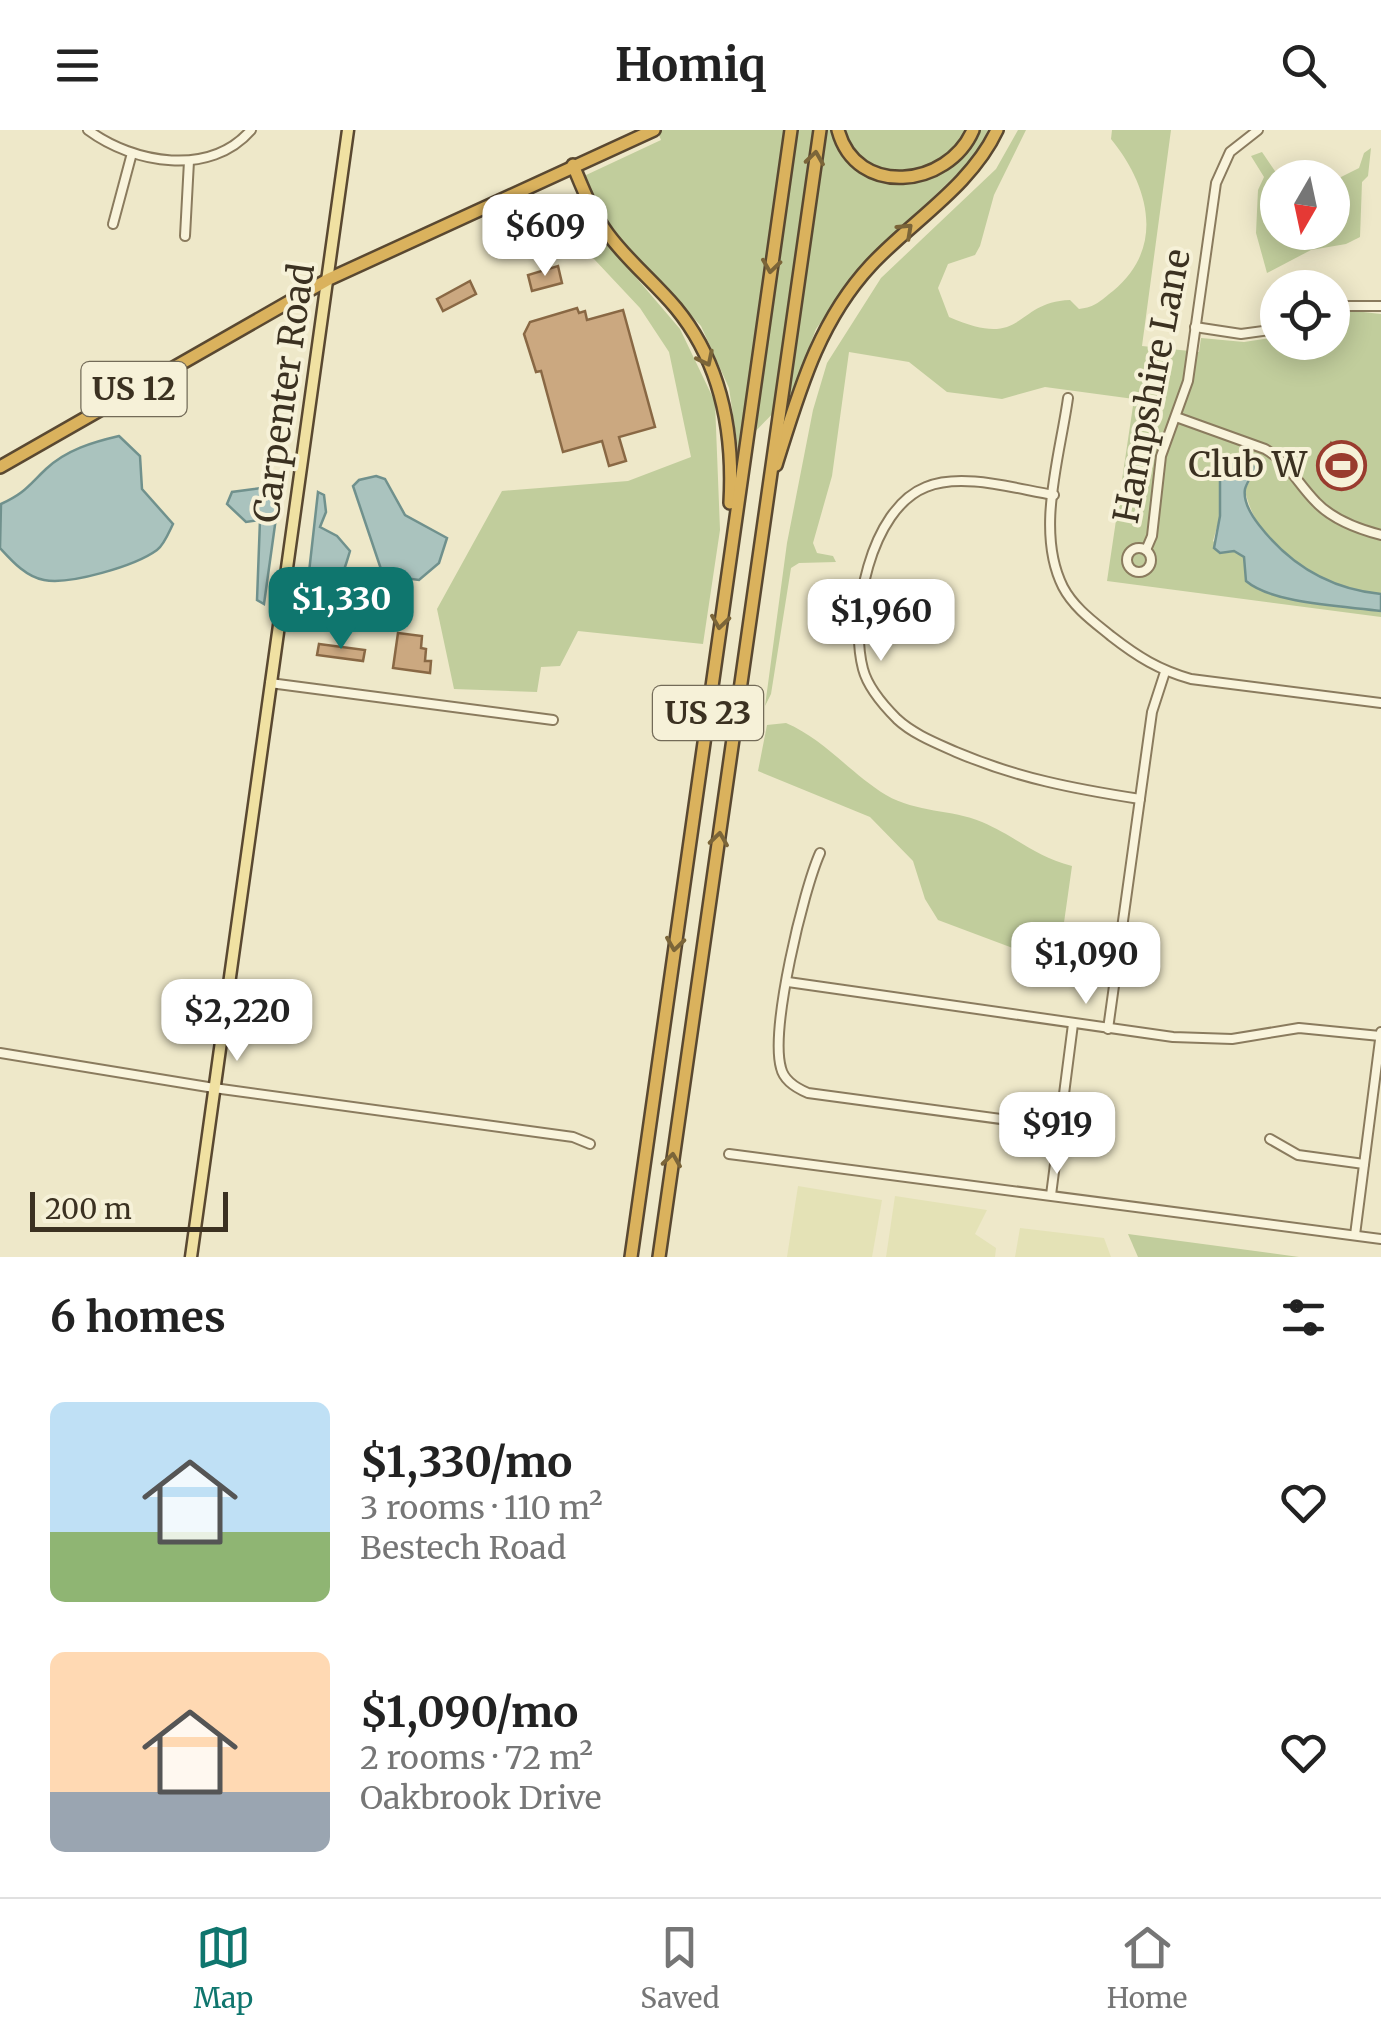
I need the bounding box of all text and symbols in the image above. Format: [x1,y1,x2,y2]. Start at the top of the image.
text: Homiq [615,37,766,93]
icon: menu [50,38,105,93]
icon: search [1276,38,1331,93]
one-way arrow [804,150,825,167]
north arrow [1260,160,1350,250]
map controls [1260,160,1350,360]
pin: $609 [486,194,604,279]
text: $609 [504,206,586,246]
one-way arrow [895,224,913,242]
street label: Hampshire Lane [1104,245,1200,527]
one-way arrow [761,257,782,274]
street label: Carpenter Road [244,261,324,525]
button: locate [1260,270,1350,360]
one-way arrow [694,349,713,367]
road number: US 12 [82,362,186,416]
sports icon: Club W [1316,439,1368,491]
place label: Club W [1188,443,1308,487]
pin: $1,330 [260,567,422,652]
text: $1,330 [291,579,391,619]
pin: $1,960 [800,579,962,664]
text: $1,960 [830,591,932,631]
one-way arrow [711,614,732,631]
road number: US 23 [653,686,763,740]
one-way arrow [707,830,728,847]
pin: $1,090 [1005,922,1167,1007]
text: $1,090 [1033,934,1139,974]
one-way arrow [665,936,686,952]
pin: $2,220 [156,979,318,1064]
text: $2,220 [183,991,291,1031]
pin: $919 [998,1092,1116,1177]
text: $919 [1021,1104,1093,1144]
one-way arrow [661,1152,682,1169]
scale bar [30,1187,228,1232]
text: 200 m [45,1191,132,1227]
icon: filters [1276,1290,1331,1345]
text: 6 homes [50,1291,226,1343]
text: $1,330/mo [360,1436,572,1488]
icon: home [130,1442,250,1562]
icon: heart [1276,1475,1331,1530]
text: 3 rooms · 110 m² [360,1488,603,1528]
text: Bestech Road [360,1528,566,1568]
text: $1,090/mo [360,1686,578,1738]
icon: home [130,1692,250,1812]
icon: heart [1276,1725,1331,1780]
text: 2 rooms · 72 m² [360,1738,593,1778]
text: Oakbrook Drive [360,1778,602,1818]
tab: Map [194,1920,253,2016]
tab: Saved [640,1920,720,2016]
tab: Home [1107,1920,1187,2016]

